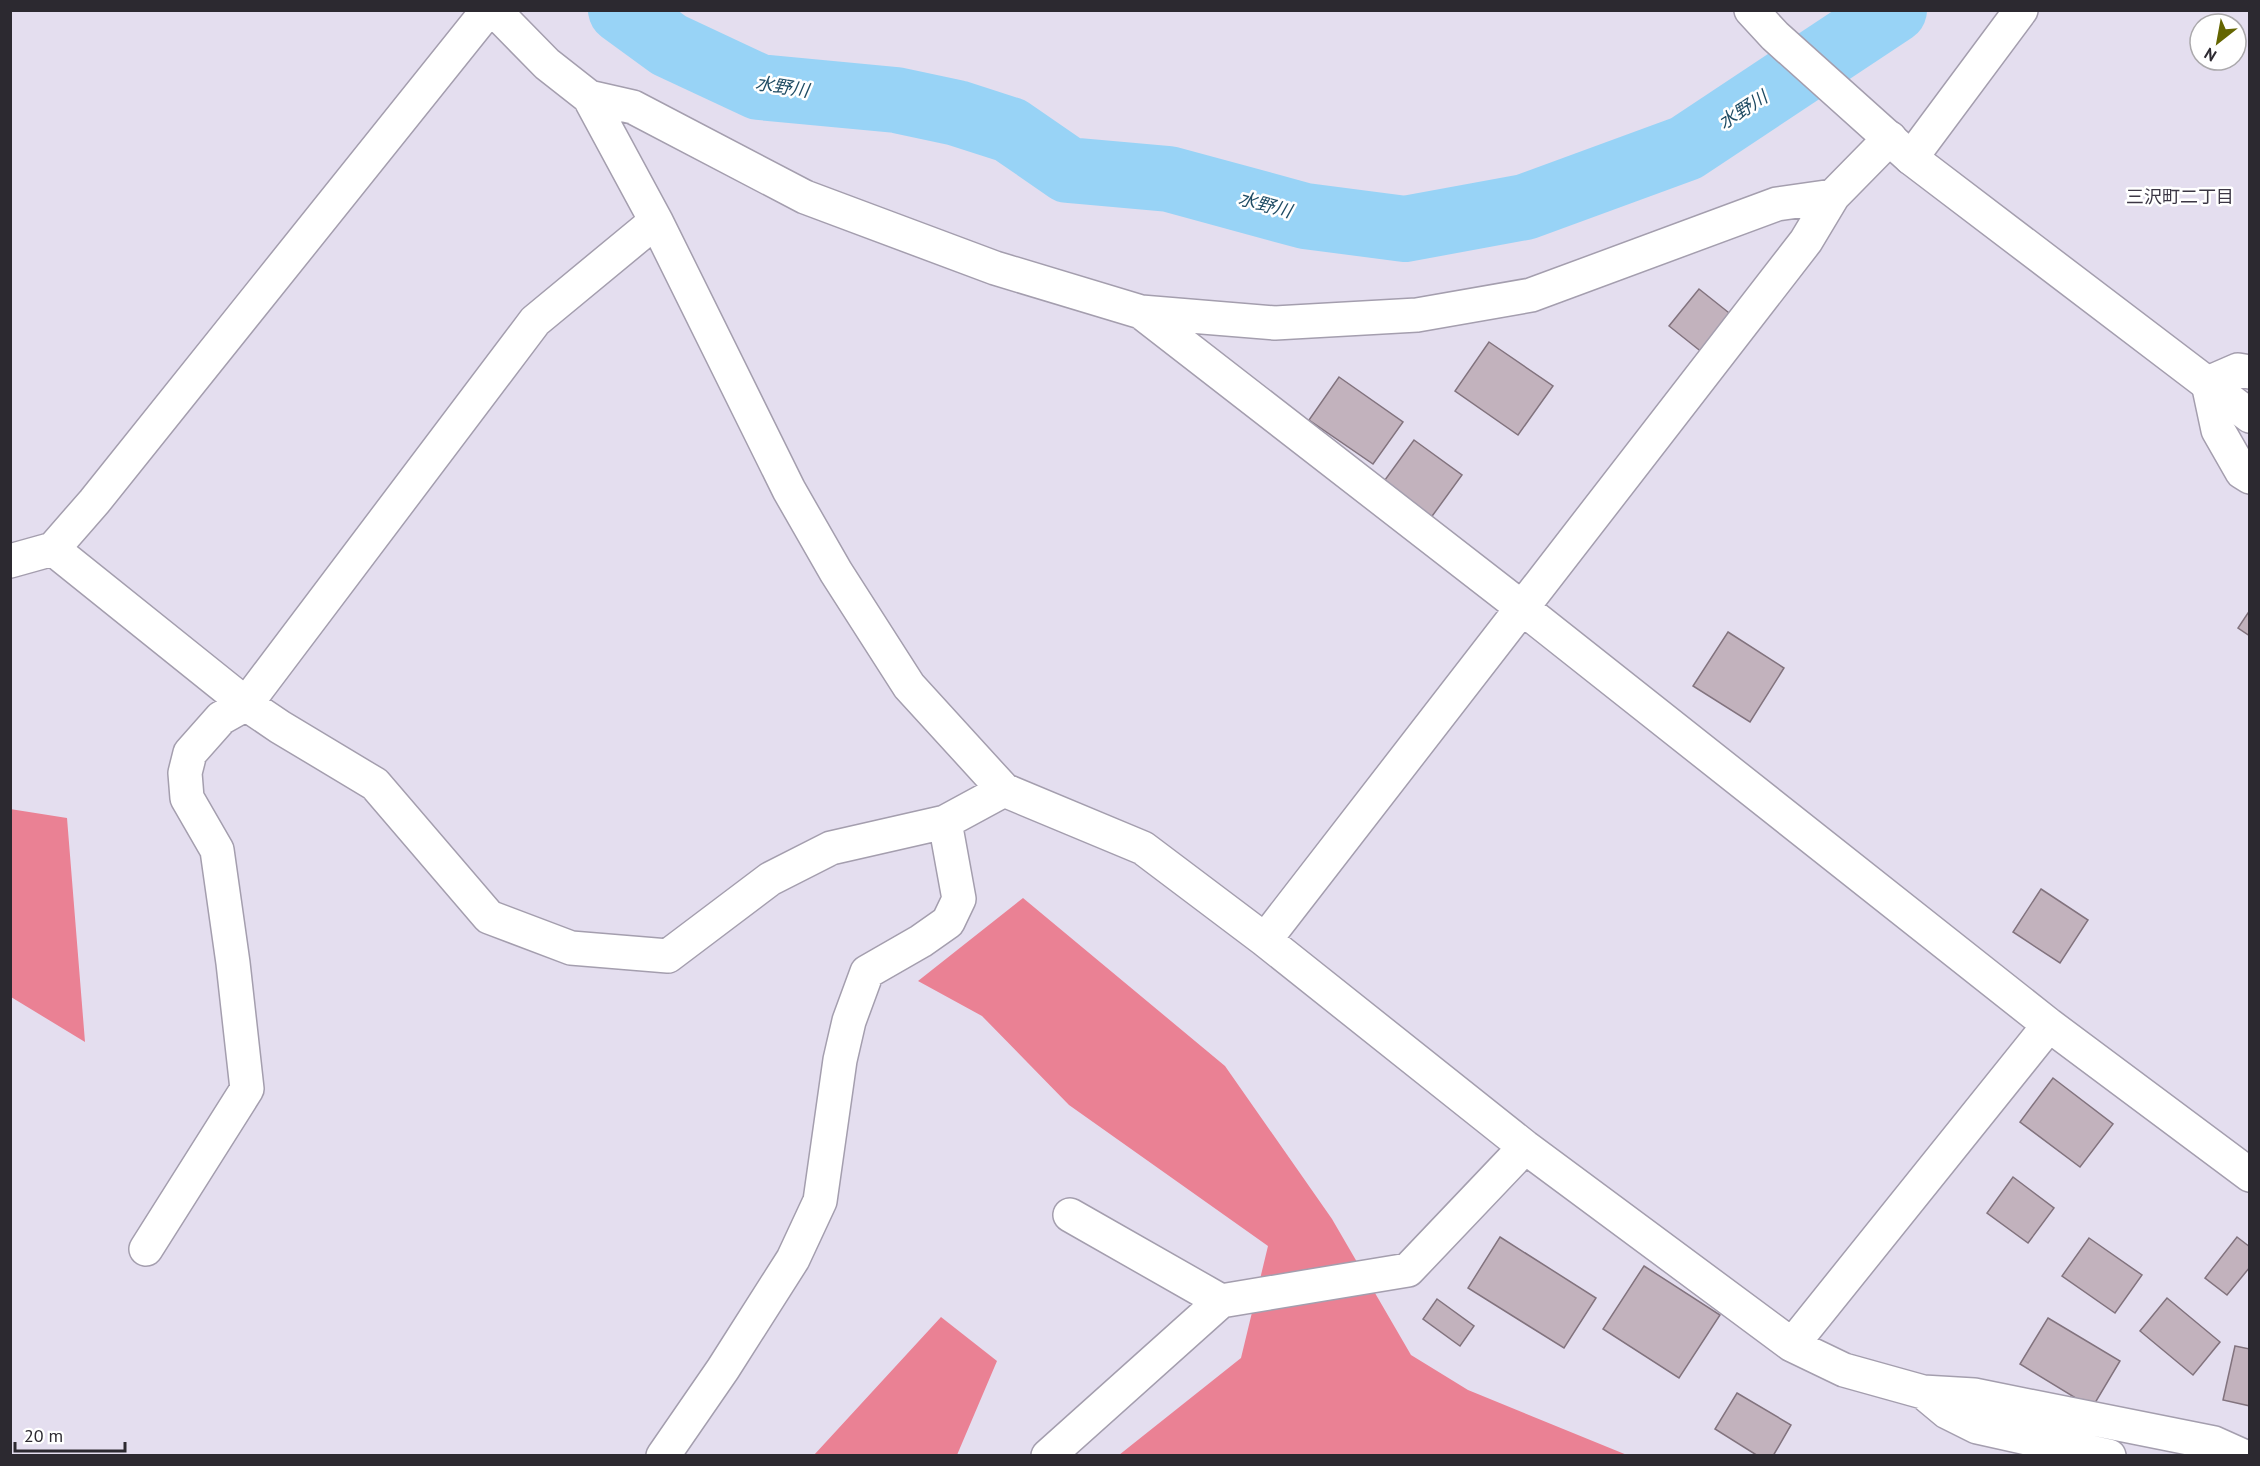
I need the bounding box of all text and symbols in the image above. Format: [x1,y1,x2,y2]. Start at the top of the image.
north arrow [2188,12,2248,72]
text: N [2201,44,2220,66]
water label: 水野川 [754,71,813,102]
water label: 水野川 [1714,84,1773,134]
district label: 三沢町二丁目 [2126,185,2234,208]
water label: 水野川 [1236,186,1296,223]
scale bar [15,1415,124,1453]
text: 20 m [24,1424,63,1447]

